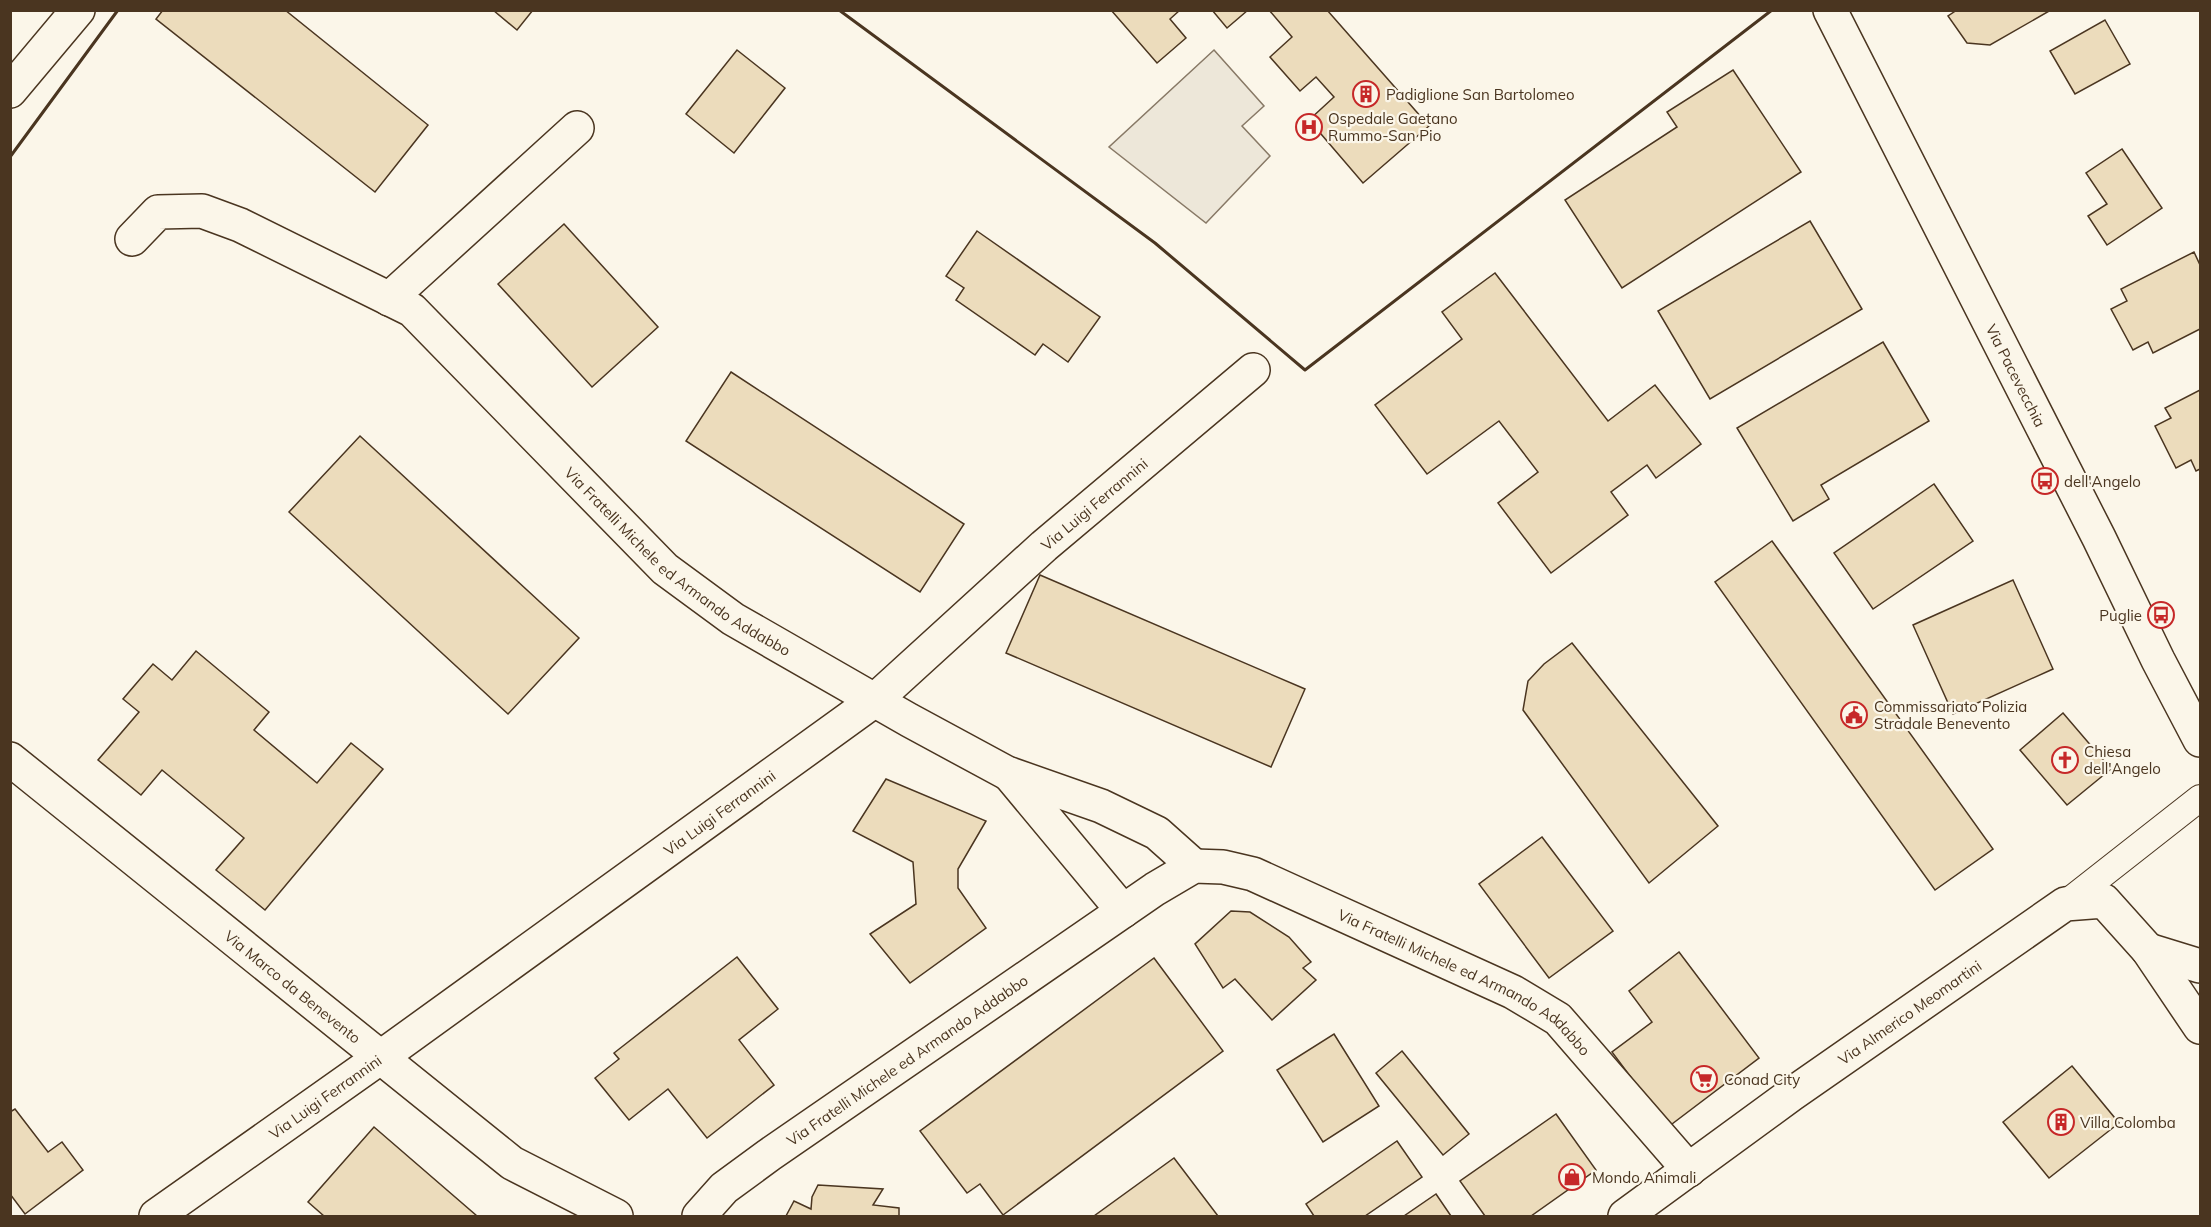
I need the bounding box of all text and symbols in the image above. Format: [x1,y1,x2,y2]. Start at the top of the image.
building icon: Padiglione San Bartolomeo [1351,79,1381,109]
place label: Padiglione San Bartolomeo [1386,85,1574,104]
place label: Ospedale Gaetano Rummo-San Pio [1328,109,1458,145]
hospital icon: Ospedale Gaetano Rummo-San Pio [1294,112,1324,142]
street label: Via Pacevecchia [1982,321,2050,430]
street label: Via Luigi Ferrannini [1037,454,1151,554]
street label: Via Fratelli Michele ed Armando Addabbo [561,463,794,660]
bus stop icon: dell'Angelo [2030,466,2060,496]
place label: dell'Angelo [2064,472,2141,491]
bus stop icon: Puglie [2146,600,2176,630]
place label: Puglie [2099,606,2142,625]
place label: Commissariato Polizia Stradale Benevento [1874,697,2027,733]
public building icon: Commissariato Polizia Stradale Benevento [1839,700,1869,730]
place label: Chiesa dell'Angelo [2084,742,2161,778]
church icon: Chiesa dell'Angelo [2050,745,2080,775]
street label: Via Luigi Ferrannini [660,766,779,859]
street label: Via Fratelli Michele ed Armando Addabbo [1335,904,1595,1059]
street label: Via Marco da Benevento [221,926,365,1047]
street label: Via Almerico Meomartini [1834,956,1985,1069]
street label: Via Fratelli Michele ed Armando Addabbo [783,970,1031,1150]
street label: Via Luigi Ferrannini [265,1050,385,1143]
supermarket icon: Conad City [1689,1064,1719,1094]
place label: Conad City [1724,1070,1800,1089]
building icon: Villa Colomba [2046,1107,2076,1137]
place label: Villa Colomba [2080,1113,2176,1132]
shop icon: Mondo Animali [1557,1162,1587,1192]
place label: Mondo Animali [1592,1168,1696,1187]

